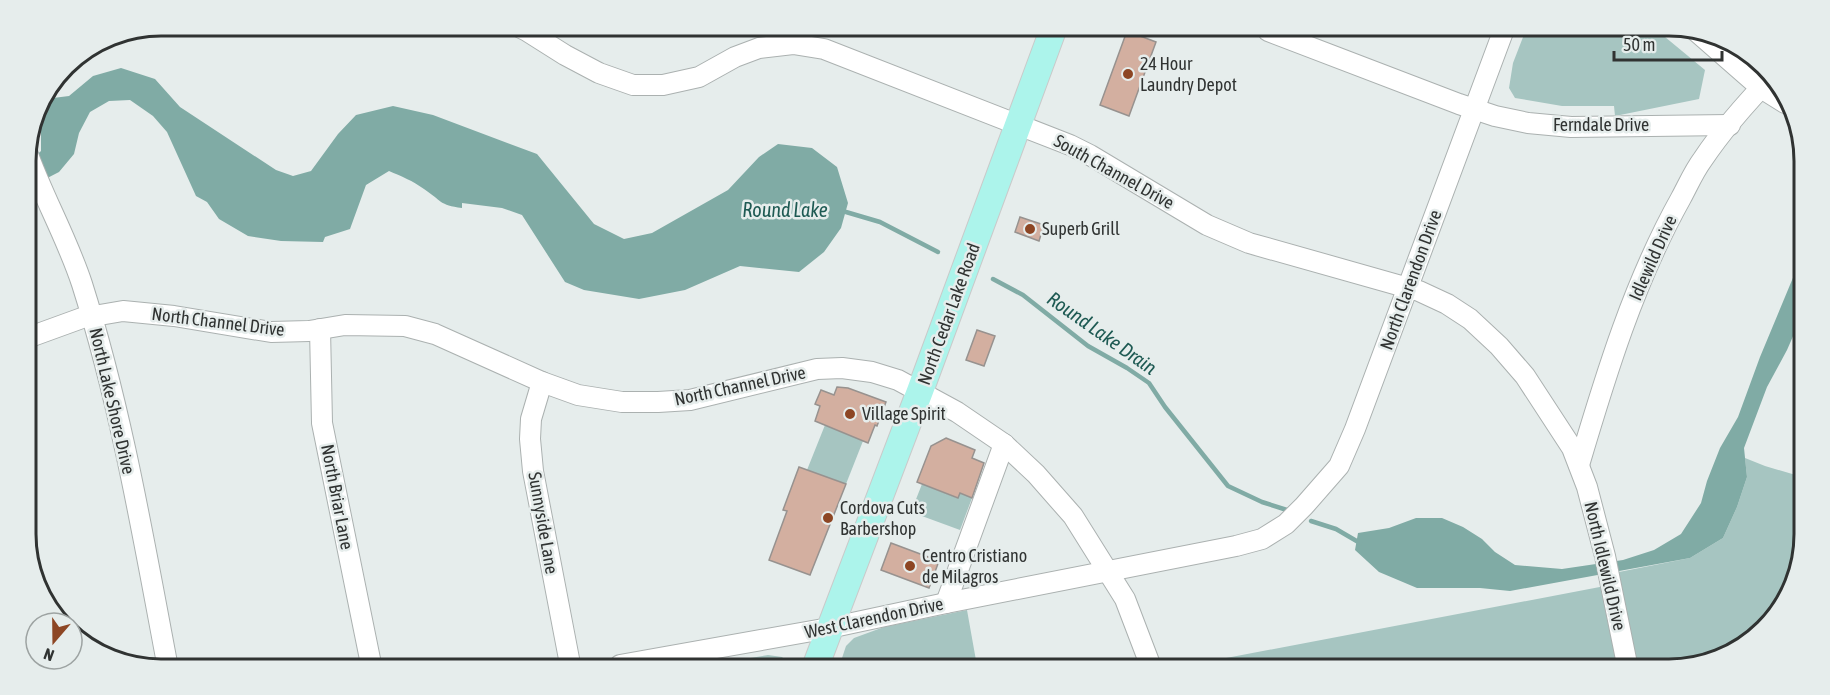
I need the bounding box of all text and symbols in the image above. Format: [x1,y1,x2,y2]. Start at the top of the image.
scale bar [1614,24,1722,62]
text: 50 m [1623,34,1655,55]
place label: 24 Hour Laundry Depot [1140,53,1237,95]
marker: 24 Hour Laundry Depot [1121,67,1135,81]
street label: Ferndale Drive [1553,114,1649,135]
street label: South Channel Drive [1051,130,1178,213]
water label: Round Lake [742,198,828,221]
street label: North Clarendon Drive [1375,207,1446,353]
street label: Idlewild Drive [1624,212,1681,304]
place label: Superb Grill [1042,218,1120,239]
marker: Superb Grill [1023,222,1037,236]
street label: North Cedar Lake Road [913,240,984,388]
water label: Round Lake Drain [1043,286,1162,379]
street label: North Channel Drive [150,303,286,340]
street label: North Lake Shore Drive [85,326,140,476]
street label: North Channel Drive [672,361,807,410]
place label: Village Spirit [862,403,946,424]
marker: Village Spirit [843,407,857,421]
street label: North Briar Lane [317,442,358,551]
street label: Sunnyside Lane [524,470,563,575]
place label: Cordova Cuts Barbershop [840,497,925,539]
street label: North Idlewild Drive [1580,499,1631,632]
marker: Cordova Cuts Barbershop [821,511,835,525]
place label: Centro Cristiano de Milagros [922,545,1027,587]
marker: Centro Cristiano de Milagros [903,559,917,573]
street label: West Clarendon Drive [803,593,945,642]
north arrow [24,611,84,671]
text: N [41,645,56,665]

